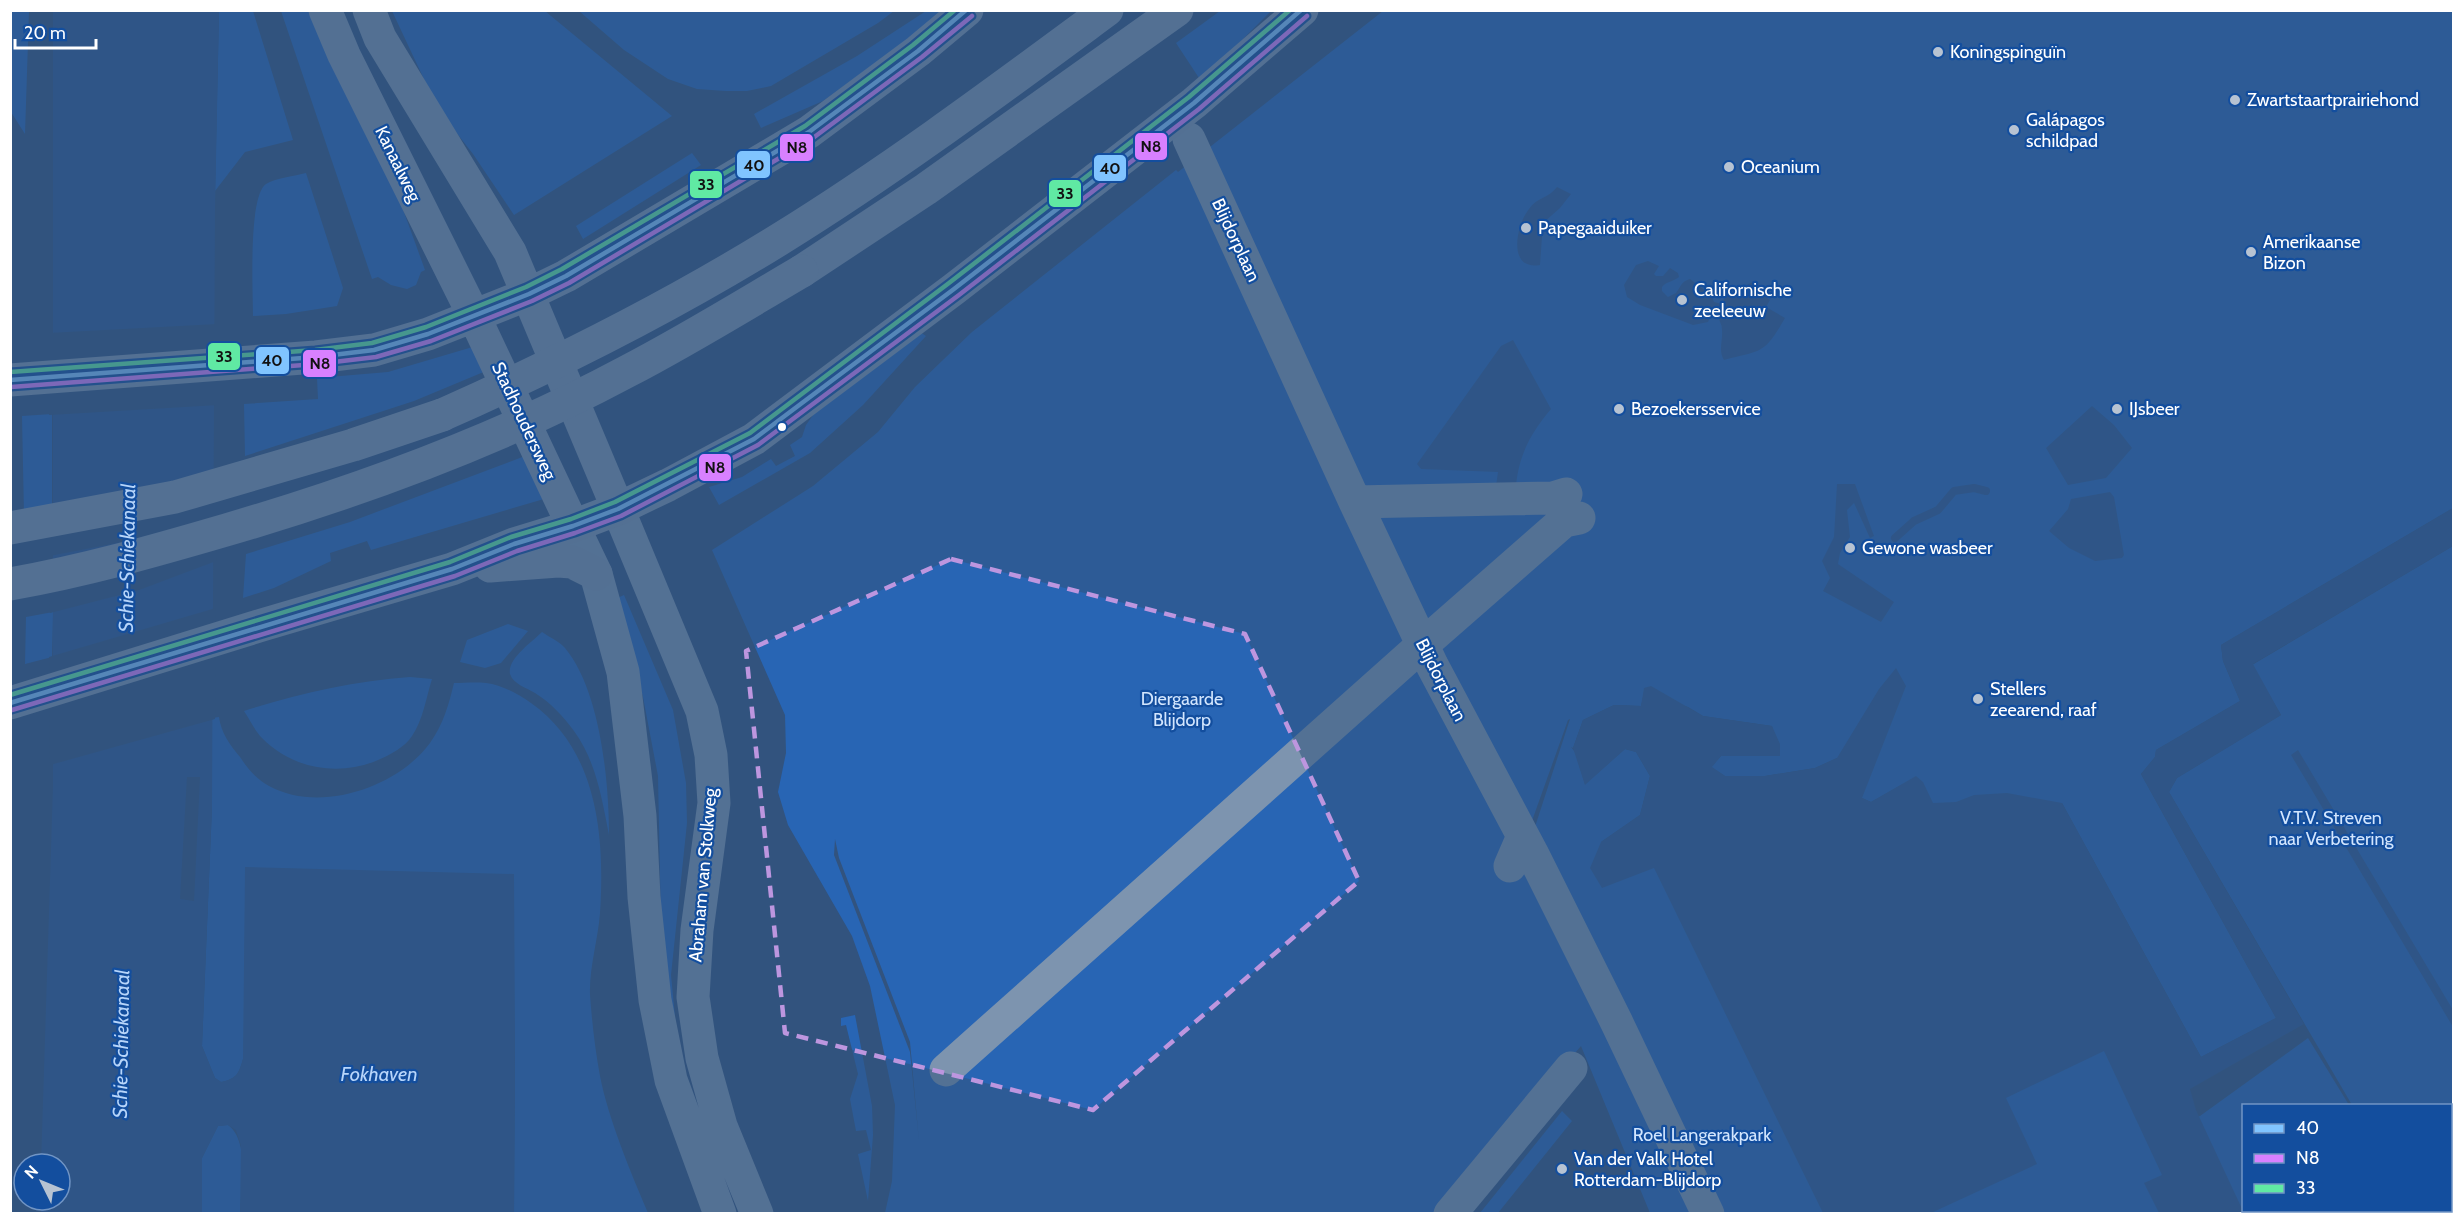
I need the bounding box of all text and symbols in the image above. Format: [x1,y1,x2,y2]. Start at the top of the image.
scale bar [15,12,96,50]
text: 20 m [24,22,66,44]
place label: Koningspinguïn [1950,41,2066,63]
marker: Koningspinguïn [1931,45,1945,59]
place label: Zwartstaartprairiehond [2247,89,2419,111]
marker: Zwartstaartprairiehond [2228,93,2242,107]
place label: Galápagos schildpad [2026,109,2105,152]
street label: Kanaalweg [370,123,426,206]
marker: Galápagos schildpad [2007,123,2021,137]
line badge: N8 [1134,132,1168,161]
line badge: N8 [779,133,814,162]
text: N8 [1141,137,1161,156]
text: N8 [787,138,807,157]
line badge: 40 [736,150,771,179]
line badge: 40 [1093,154,1127,182]
text: 40 [743,156,765,175]
place label: Oceanium [1741,156,1820,178]
text: 40 [1099,159,1121,178]
marker: Oceanium [1722,160,1736,174]
line badge: 33 [689,170,723,199]
text: 33 [697,175,715,194]
line badge: 33 [1048,179,1082,208]
text: 33 [1056,184,1074,203]
street label: Blijdorplaan [1207,195,1265,285]
place label: Papegaaiduiker [1538,217,1652,239]
marker: Papegaaiduiker [1519,221,1533,235]
place label: Amerikaanse Bizon [2263,231,2361,274]
marker: Amerikaanse Bizon [2244,245,2258,259]
place label: Californische zeeleeuw [1694,279,1792,322]
marker: Californische zeeleeuw [1675,293,1689,307]
line badge: 33 [207,342,241,371]
line badge: 40 [255,346,290,375]
text: 33 [215,347,233,366]
line badge: N8 [302,349,337,378]
text: 40 [261,351,283,370]
text: N8 [310,354,330,373]
street label: Stadhoudersweg [487,359,561,484]
place label: Bezoekersservice [1631,398,1761,420]
place label: IJsbeer [2129,398,2180,420]
marker: Bezoekersservice [1612,402,1626,416]
marker: IJsbeer [2110,402,2124,416]
unlabelled marker [776,421,788,433]
line badge: N8 [698,453,732,482]
text: N8 [705,458,725,477]
water label: Schie-Schiekanaal [114,483,140,633]
place label: Gewone wasbeer [1862,537,1993,559]
marker: Gewone wasbeer [1843,541,1857,555]
street label: Blijdorplaan [1411,635,1471,725]
place label: Stellers zeearend, raaf [1990,678,2097,721]
park label: Diergaarde Blijdorp [1141,688,1223,731]
marker: Stellers zeearend, raaf [1971,692,1985,706]
street label: Abraham van Stolkweg [684,786,722,963]
park label: V.T.V. Streven naar Verbetering [2269,807,2394,850]
water label: Schie-Schiekanaal [108,969,134,1119]
water label: Fokhaven [341,1062,417,1086]
legend [2242,1104,2452,1212]
text: 40 [2296,1117,2319,1139]
park label: Roel Langerakpark [1633,1124,1772,1146]
text: N8 [2296,1147,2320,1169]
place label: Van der Valk Hotel Rotterdam-Blijdorp [1574,1148,1721,1191]
north arrow [12,1152,72,1212]
text: N [21,1161,42,1183]
marker: Van der Valk Hotel Rotterdam-Blijdorp [1555,1162,1569,1176]
text: 33 [2296,1177,2315,1199]

